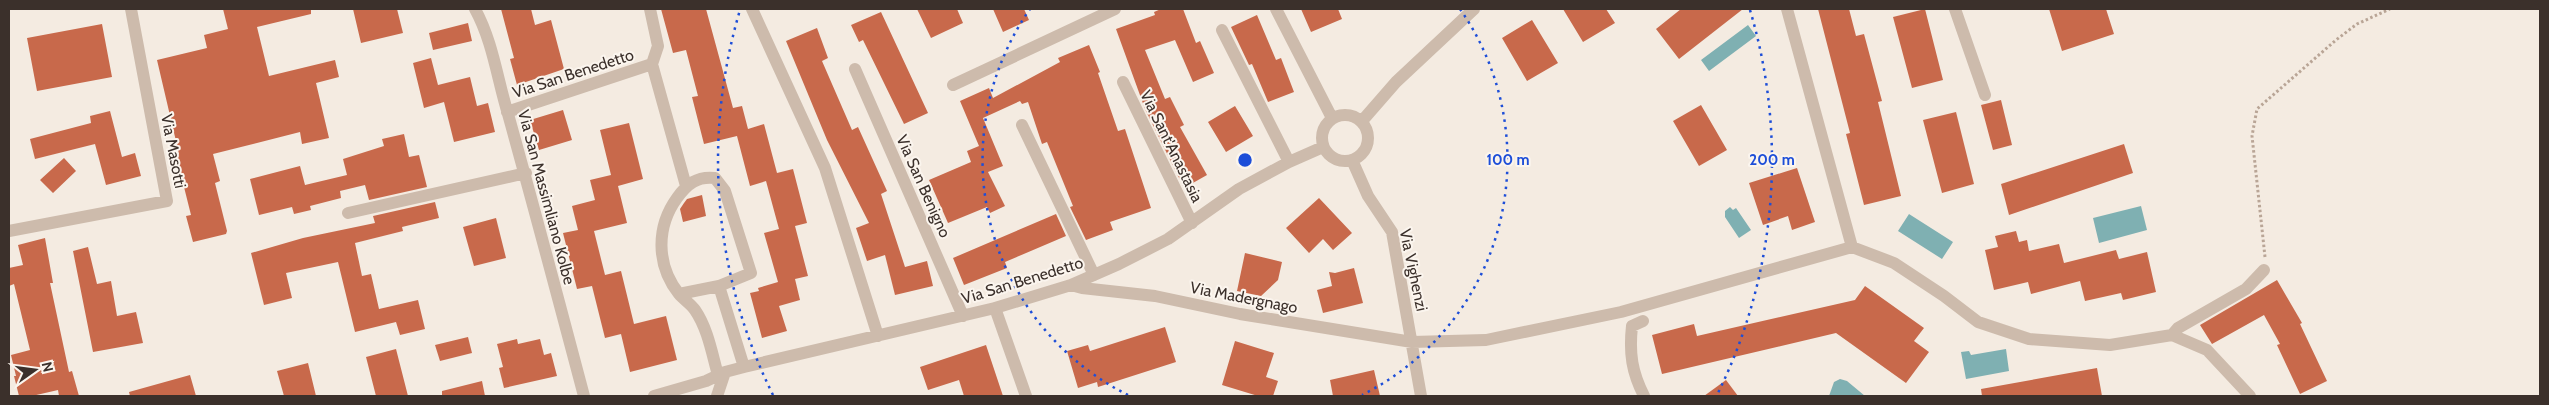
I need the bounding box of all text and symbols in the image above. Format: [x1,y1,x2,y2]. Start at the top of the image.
street label: Via San Benedetto [510,45,636,102]
street label: Via Sant'Anastasia [1136,87,1207,206]
street label: Via San Massimliano Kolbe [514,108,579,287]
street label: Via Masotti [157,112,190,190]
street label: Via San Benigno [892,132,955,241]
centre of rings [1236,151,1254,169]
text: 100 m [1486,151,1530,169]
text: 200 m [1749,151,1795,169]
street label: Via Vighenzi [1396,227,1432,313]
street label: Via San Benedetto [959,253,1085,308]
street label: Via Madergnago [1189,278,1299,317]
north arrow [10,345,60,395]
text: N [38,360,58,374]

